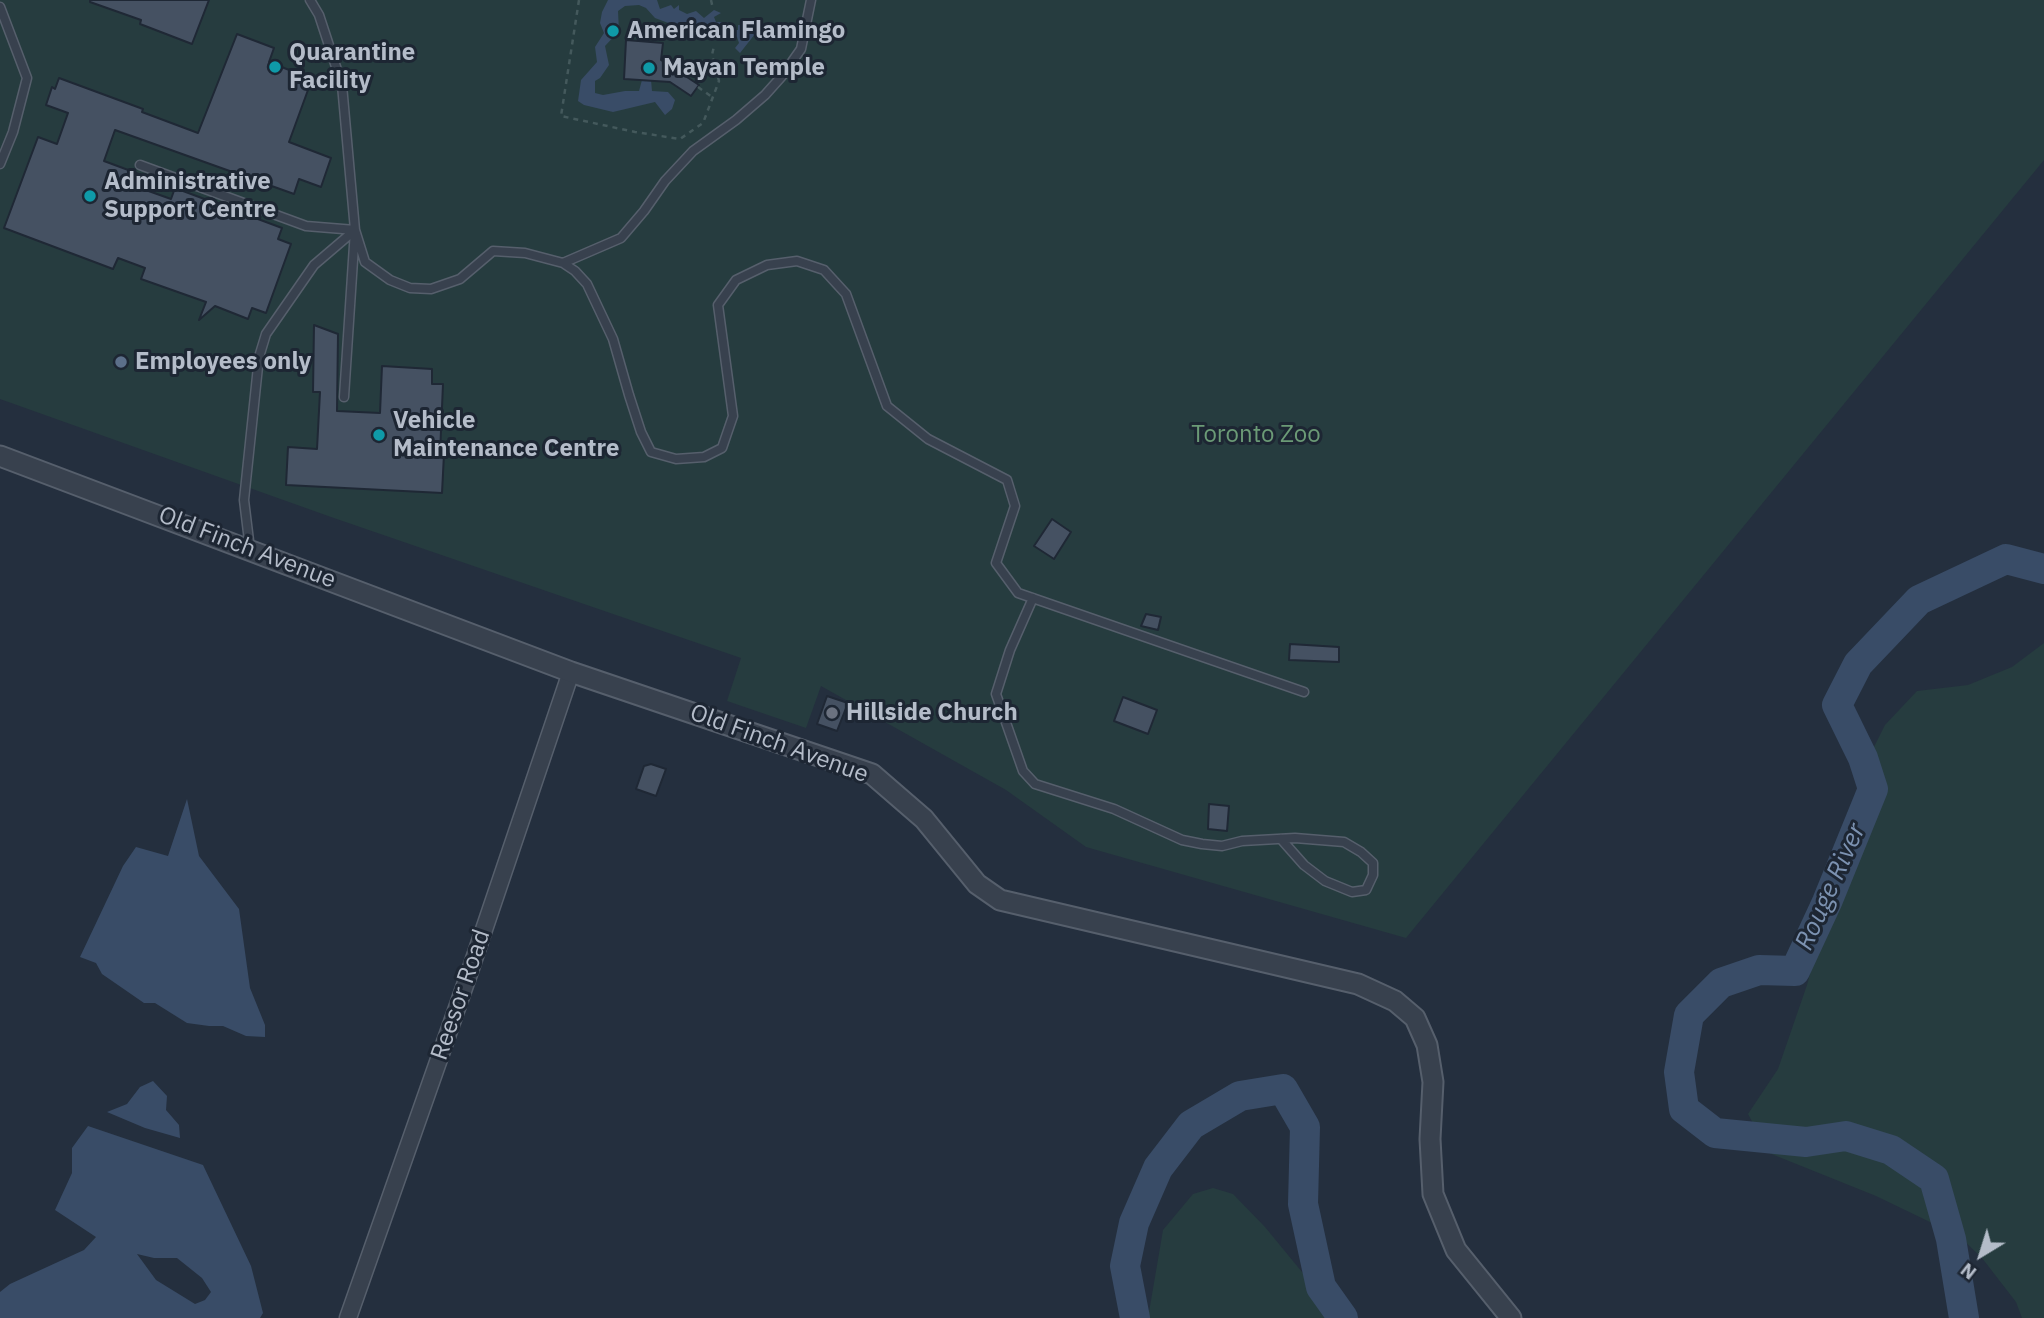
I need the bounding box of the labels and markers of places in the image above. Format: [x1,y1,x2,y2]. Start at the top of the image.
place label: American Flamingo [627,17,845,45]
marker: American Flamingo [605,23,621,39]
place label: Quarantine Facility [289,39,415,95]
place label: Mayan Temple [663,54,825,82]
marker: Quarantine Facility [267,59,283,75]
marker: Mayan Temple [641,60,657,76]
place label: Administrative Support Centre [104,168,276,224]
marker: Administrative Support Centre [82,188,98,204]
place label: Employees only [135,348,311,376]
marker: Employees only [113,354,129,370]
place label: Vehicle Maintenance Centre [393,407,619,463]
marker: Vehicle Maintenance Centre [371,427,387,443]
place label: Hillside Church [846,699,1018,727]
marker: Hillside Church [824,705,840,721]

